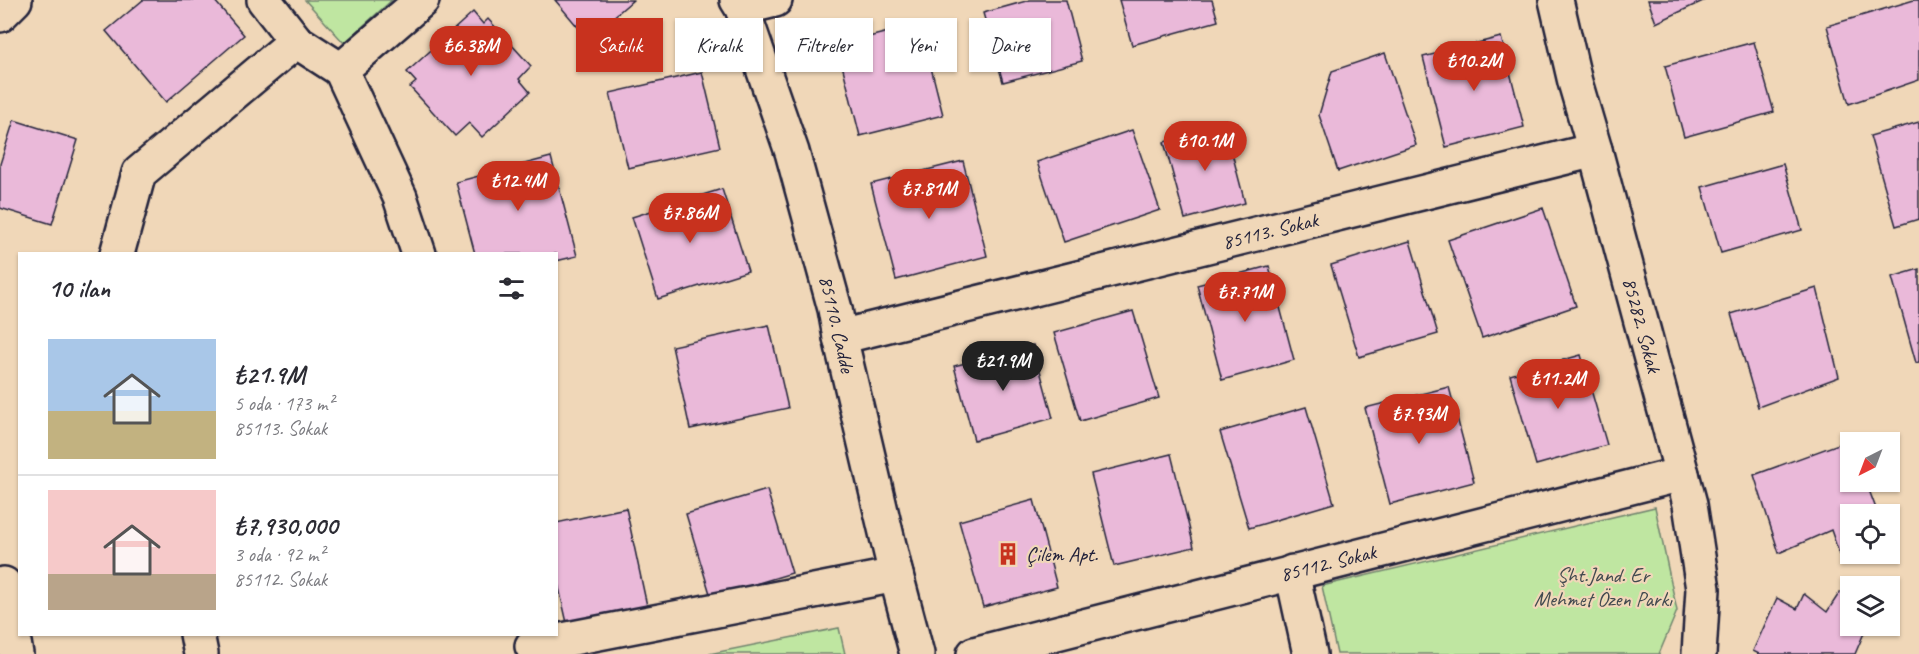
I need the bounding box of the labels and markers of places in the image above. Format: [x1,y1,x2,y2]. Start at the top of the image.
pin: ₺6.38M [422,26,520,77]
pin: ₺10.2M [1425,41,1523,92]
pin: ₺10.1M [1156,121,1254,172]
pin: ₺12.4M [469,161,567,212]
pin: ₺7.81M [880,169,978,220]
pin: ₺7.86M [641,193,739,244]
pin: ₺7.71M [1196,272,1294,323]
pin: ₺21.9M [954,341,1052,392]
pin: ₺11.2M [1509,359,1607,410]
pin: ₺7.93M [1370,394,1468,445]
building icon: Çilem Apt. [995,541,1021,567]
place label: Çilem Apt. [1026,541,1099,567]

